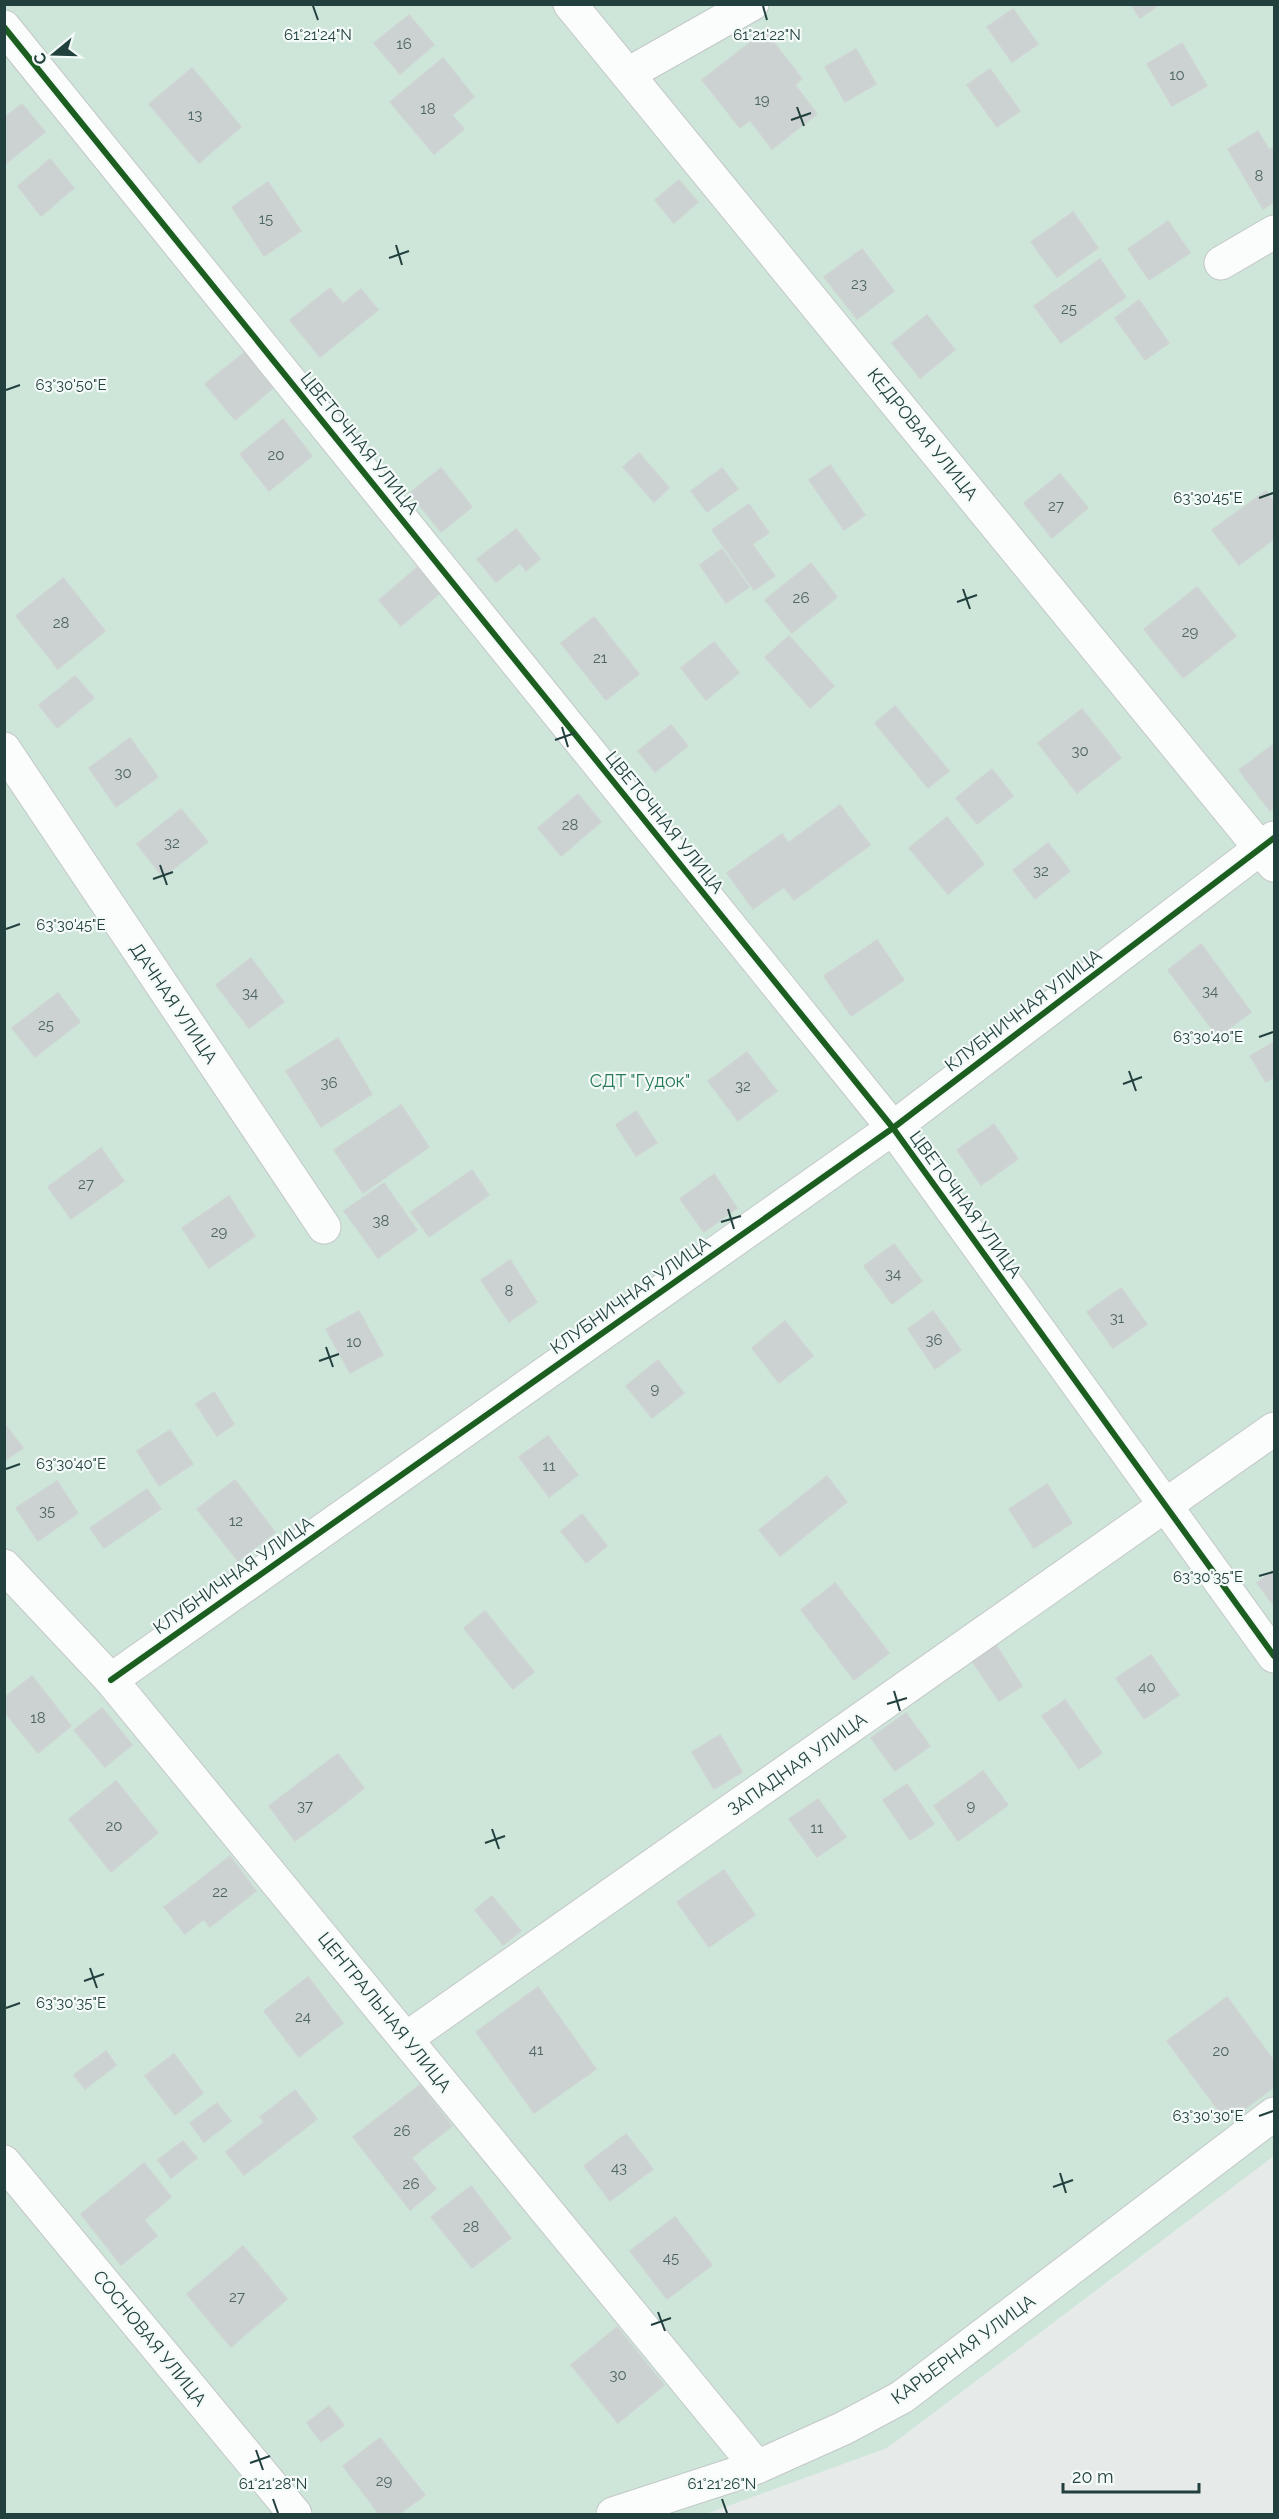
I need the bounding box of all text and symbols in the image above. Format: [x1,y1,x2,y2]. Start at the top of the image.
north arrow [24,24,84,84]
text: 61°21'24"N [284,26,352,44]
text: 61°21'22"N [733,26,801,44]
house number: 16 [396,35,412,53]
text: С [30,50,51,67]
house number: 10 [1169,66,1185,84]
house number: 19 [754,91,770,109]
house number: 18 [420,100,436,118]
house number: 13 [188,106,202,124]
house number: 8 [1255,167,1264,185]
house number: 15 [259,210,273,228]
house number: 23 [851,275,867,293]
house number: 25 [1061,300,1077,318]
street label: КЕДРОВАЯ УЛИЦА [863,364,983,504]
street label: ЦВЕТОЧНАЯ УЛИЦА [296,368,424,518]
text: 63°30'50"E [35,376,107,394]
house number: 20 [268,446,285,464]
text: 63°30'45"E [1173,489,1243,507]
house number: 27 [1048,497,1064,515]
house number: 26 [793,589,809,607]
house number: 28 [53,614,69,632]
house number: 29 [1182,623,1199,641]
house number: 21 [593,649,608,667]
house number: 30 [1071,742,1089,760]
street label: ЦВЕТОЧНАЯ УЛИЦА [601,747,729,897]
house number: 30 [114,764,132,782]
house number: 28 [562,816,578,834]
house number: 32 [164,834,180,852]
house number: 32 [1033,862,1049,880]
text: 63°30'45"E [36,916,106,934]
street label: ДАЧНАЯ УЛИЦА [126,939,222,1067]
street label: КЛУБНИЧНАЯ УЛИЦА [941,944,1105,1076]
house number: 34 [1202,982,1218,1000]
house number: 34 [242,984,258,1002]
house number: 25 [38,1016,54,1034]
text: 63°30'40"E [1173,1028,1243,1046]
park label: СДТ "Гудок" [590,1070,690,1091]
house number: 36 [320,1074,338,1092]
house number: 32 [735,1077,751,1095]
street label: ЦВЕТОЧНАЯ УЛИЦА [906,1126,1026,1282]
house number: 27 [78,1175,94,1193]
house number: 38 [373,1212,390,1230]
house number: 29 [211,1223,228,1241]
street label: КЛУБНИЧНАЯ УЛИЦА [546,1232,714,1358]
house number: 34 [885,1265,901,1283]
house number: 8 [505,1282,514,1300]
house number: 31 [1110,1309,1125,1327]
house number: 36 [925,1331,943,1349]
house number: 10 [346,1333,362,1351]
house number: 9 [651,1380,660,1398]
text: 63°30'40"E [36,1455,106,1473]
house number: 11 [543,1457,556,1475]
house number: 35 [39,1502,55,1520]
street label: КЛУБНИЧНАЯ УЛИЦА [149,1512,317,1638]
house number: 12 [229,1512,243,1530]
text: 63°30'35"E [1173,1568,1243,1586]
house number: 40 [1138,1678,1156,1696]
street label: ЗАПАДНАЯ УЛИЦА [723,1708,871,1820]
house number: 18 [30,1709,46,1727]
house number: 37 [297,1797,313,1815]
house number: 9 [967,1797,976,1815]
house number: 20 [106,1817,123,1835]
house number: 11 [811,1819,824,1837]
house number: 22 [212,1883,228,1901]
street label: ЦЕНТРАЛЬНАЯ УЛИЦА [314,1928,456,2096]
text: 63°30'35"E [36,1994,106,2012]
house number: 24 [295,2008,311,2026]
house number: 41 [529,2041,544,2059]
house number: 20 [1213,2042,1230,2060]
text: 63°30'30"E [1172,2107,1244,2125]
house number: 26 [394,2122,410,2140]
house number: 43 [611,2159,627,2177]
house number: 26 [403,2175,419,2193]
house number: 28 [463,2218,479,2236]
house number: 45 [663,2249,679,2267]
street label: СОСНОВАЯ УЛИЦА [89,2266,211,2410]
house number: 27 [229,2288,245,2306]
street label: КАРЬЕРНАЯ УЛИЦА [887,2290,1039,2408]
house number: 30 [609,2366,627,2384]
scale bar [1063,2456,1200,2494]
text: 20 m [1072,2466,1114,2487]
house number: 29 [376,2472,393,2490]
text: 61°21'28"N [239,2475,307,2493]
text: 61°21'26"N [688,2475,756,2493]

